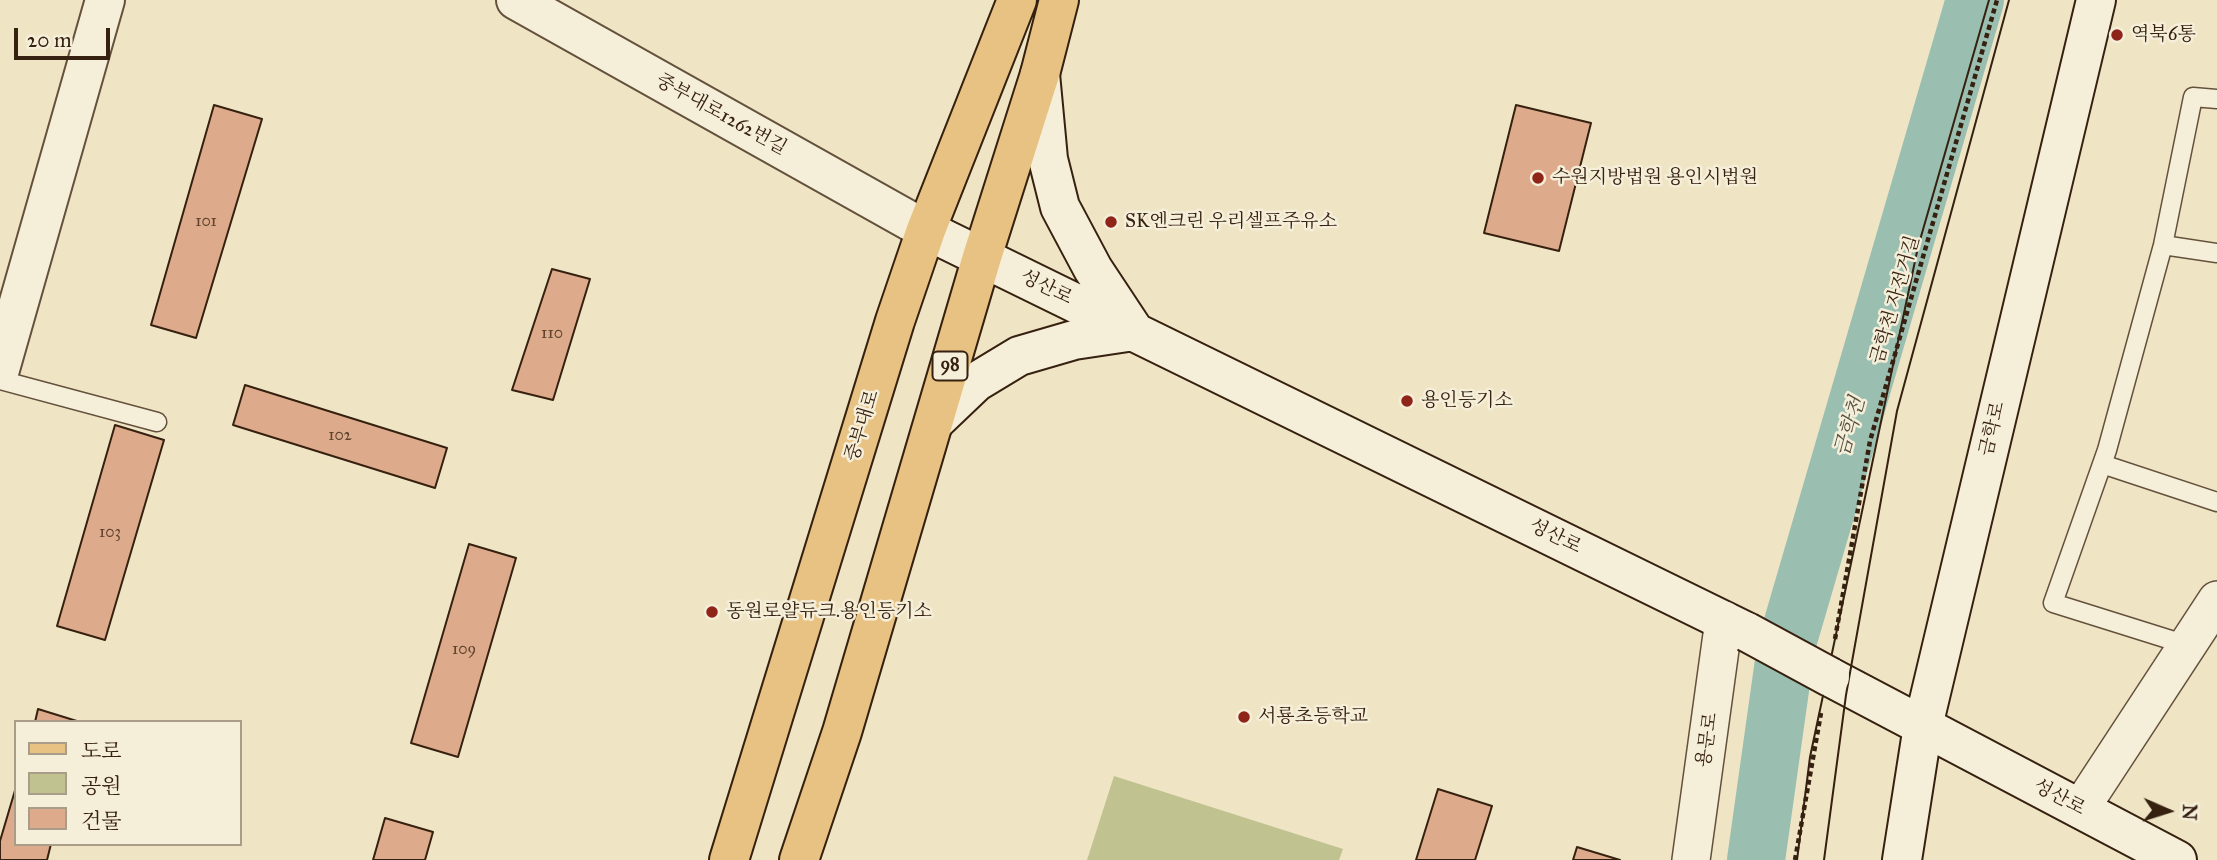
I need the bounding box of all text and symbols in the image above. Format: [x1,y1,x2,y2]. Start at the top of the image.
scale bar [18,14,114,58]
place label: 역북6통 [2131,24,2196,46]
text: 20 m [27,27,72,53]
marker: 역북6통 [2109,27,2125,43]
street label: 중부대로1262번길 [652,70,790,160]
place label: 수원지방법원 용인시법원 [1552,167,1758,189]
marker: 수원지방법원 용인시법원 [1530,170,1546,186]
place label: SK엔크린 우리셀프주유소 [1125,211,1337,233]
house number: 101 [195,212,217,232]
marker: SK엔크린 우리셀프주유소 [1103,214,1119,230]
street label: 금학천 자전거길 [1867,233,1925,367]
street label: 성산로 [1016,266,1076,310]
house number: 110 [541,324,563,344]
road number: 98 [932,352,968,380]
street label: 중부대로 [841,388,885,464]
place label: 용인등기소 [1421,390,1513,412]
marker: 용인등기소 [1399,393,1415,409]
water label: 금학천 [1831,394,1871,460]
street label: 금학로 [1976,400,2010,458]
house number: 102 [328,426,352,446]
street label: 성산로 [1525,515,1585,559]
house number: 103 [99,523,121,543]
place label: 동원로얄듀크.용인등기소 [726,601,932,623]
marker: 동원로얄듀크.용인등기소 [704,604,720,620]
house number: 109 [452,640,476,660]
place label: 서룡초등학교 [1258,706,1368,728]
marker: 서룡초등학교 [1236,709,1252,725]
street label: 용문로 [1693,711,1723,769]
legend [14,720,242,846]
text: 도로 [81,738,122,764]
text: 공원 [81,773,122,799]
street label: 성산로 [2029,775,2089,821]
north arrow [2133,776,2203,846]
text: N [2178,803,2201,821]
text: 건물 [81,808,122,834]

